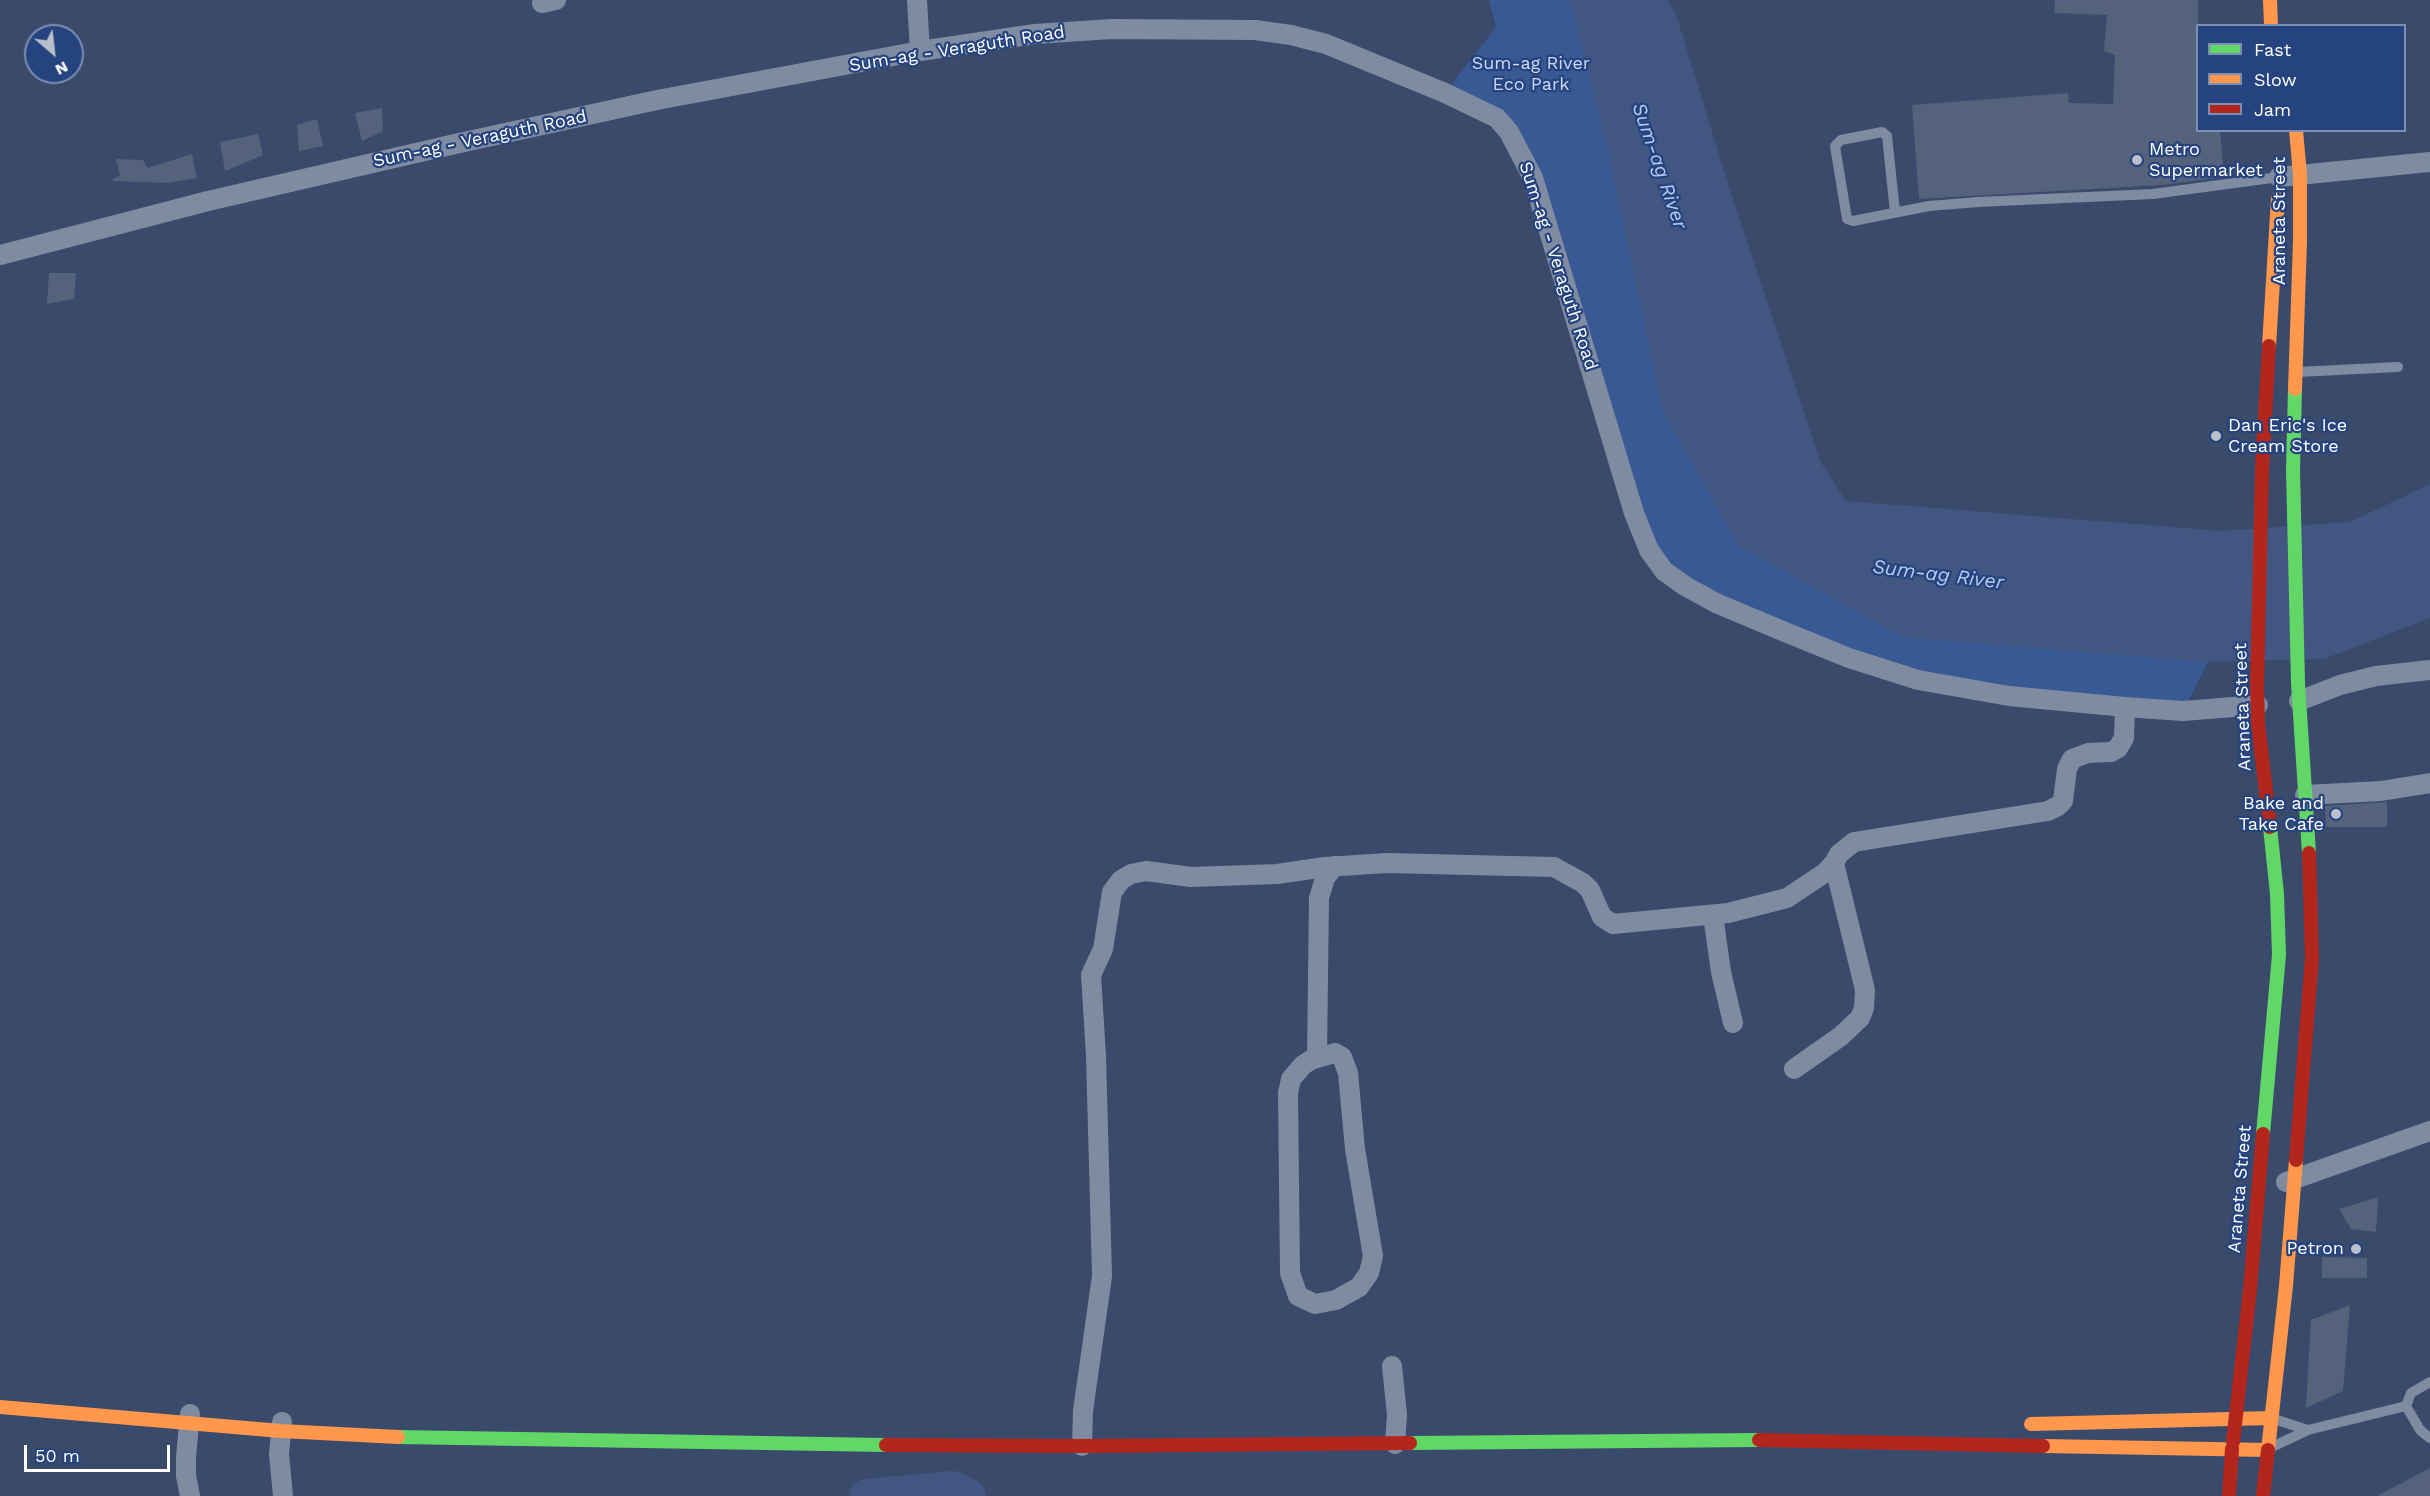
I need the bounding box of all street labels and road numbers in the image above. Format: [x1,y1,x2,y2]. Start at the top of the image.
street label: Sum-ag - Veraguth Road [848,21,1066,77]
street label: Sum-ag - Veraguth Road [371,106,589,172]
street label: Araneta Street [2269,157,2291,285]
street label: Sum-ag - Veraguth Road [1514,159,1602,373]
street label: Araneta Street [2230,642,2256,772]
street label: Araneta Street [2224,1124,2256,1254]

